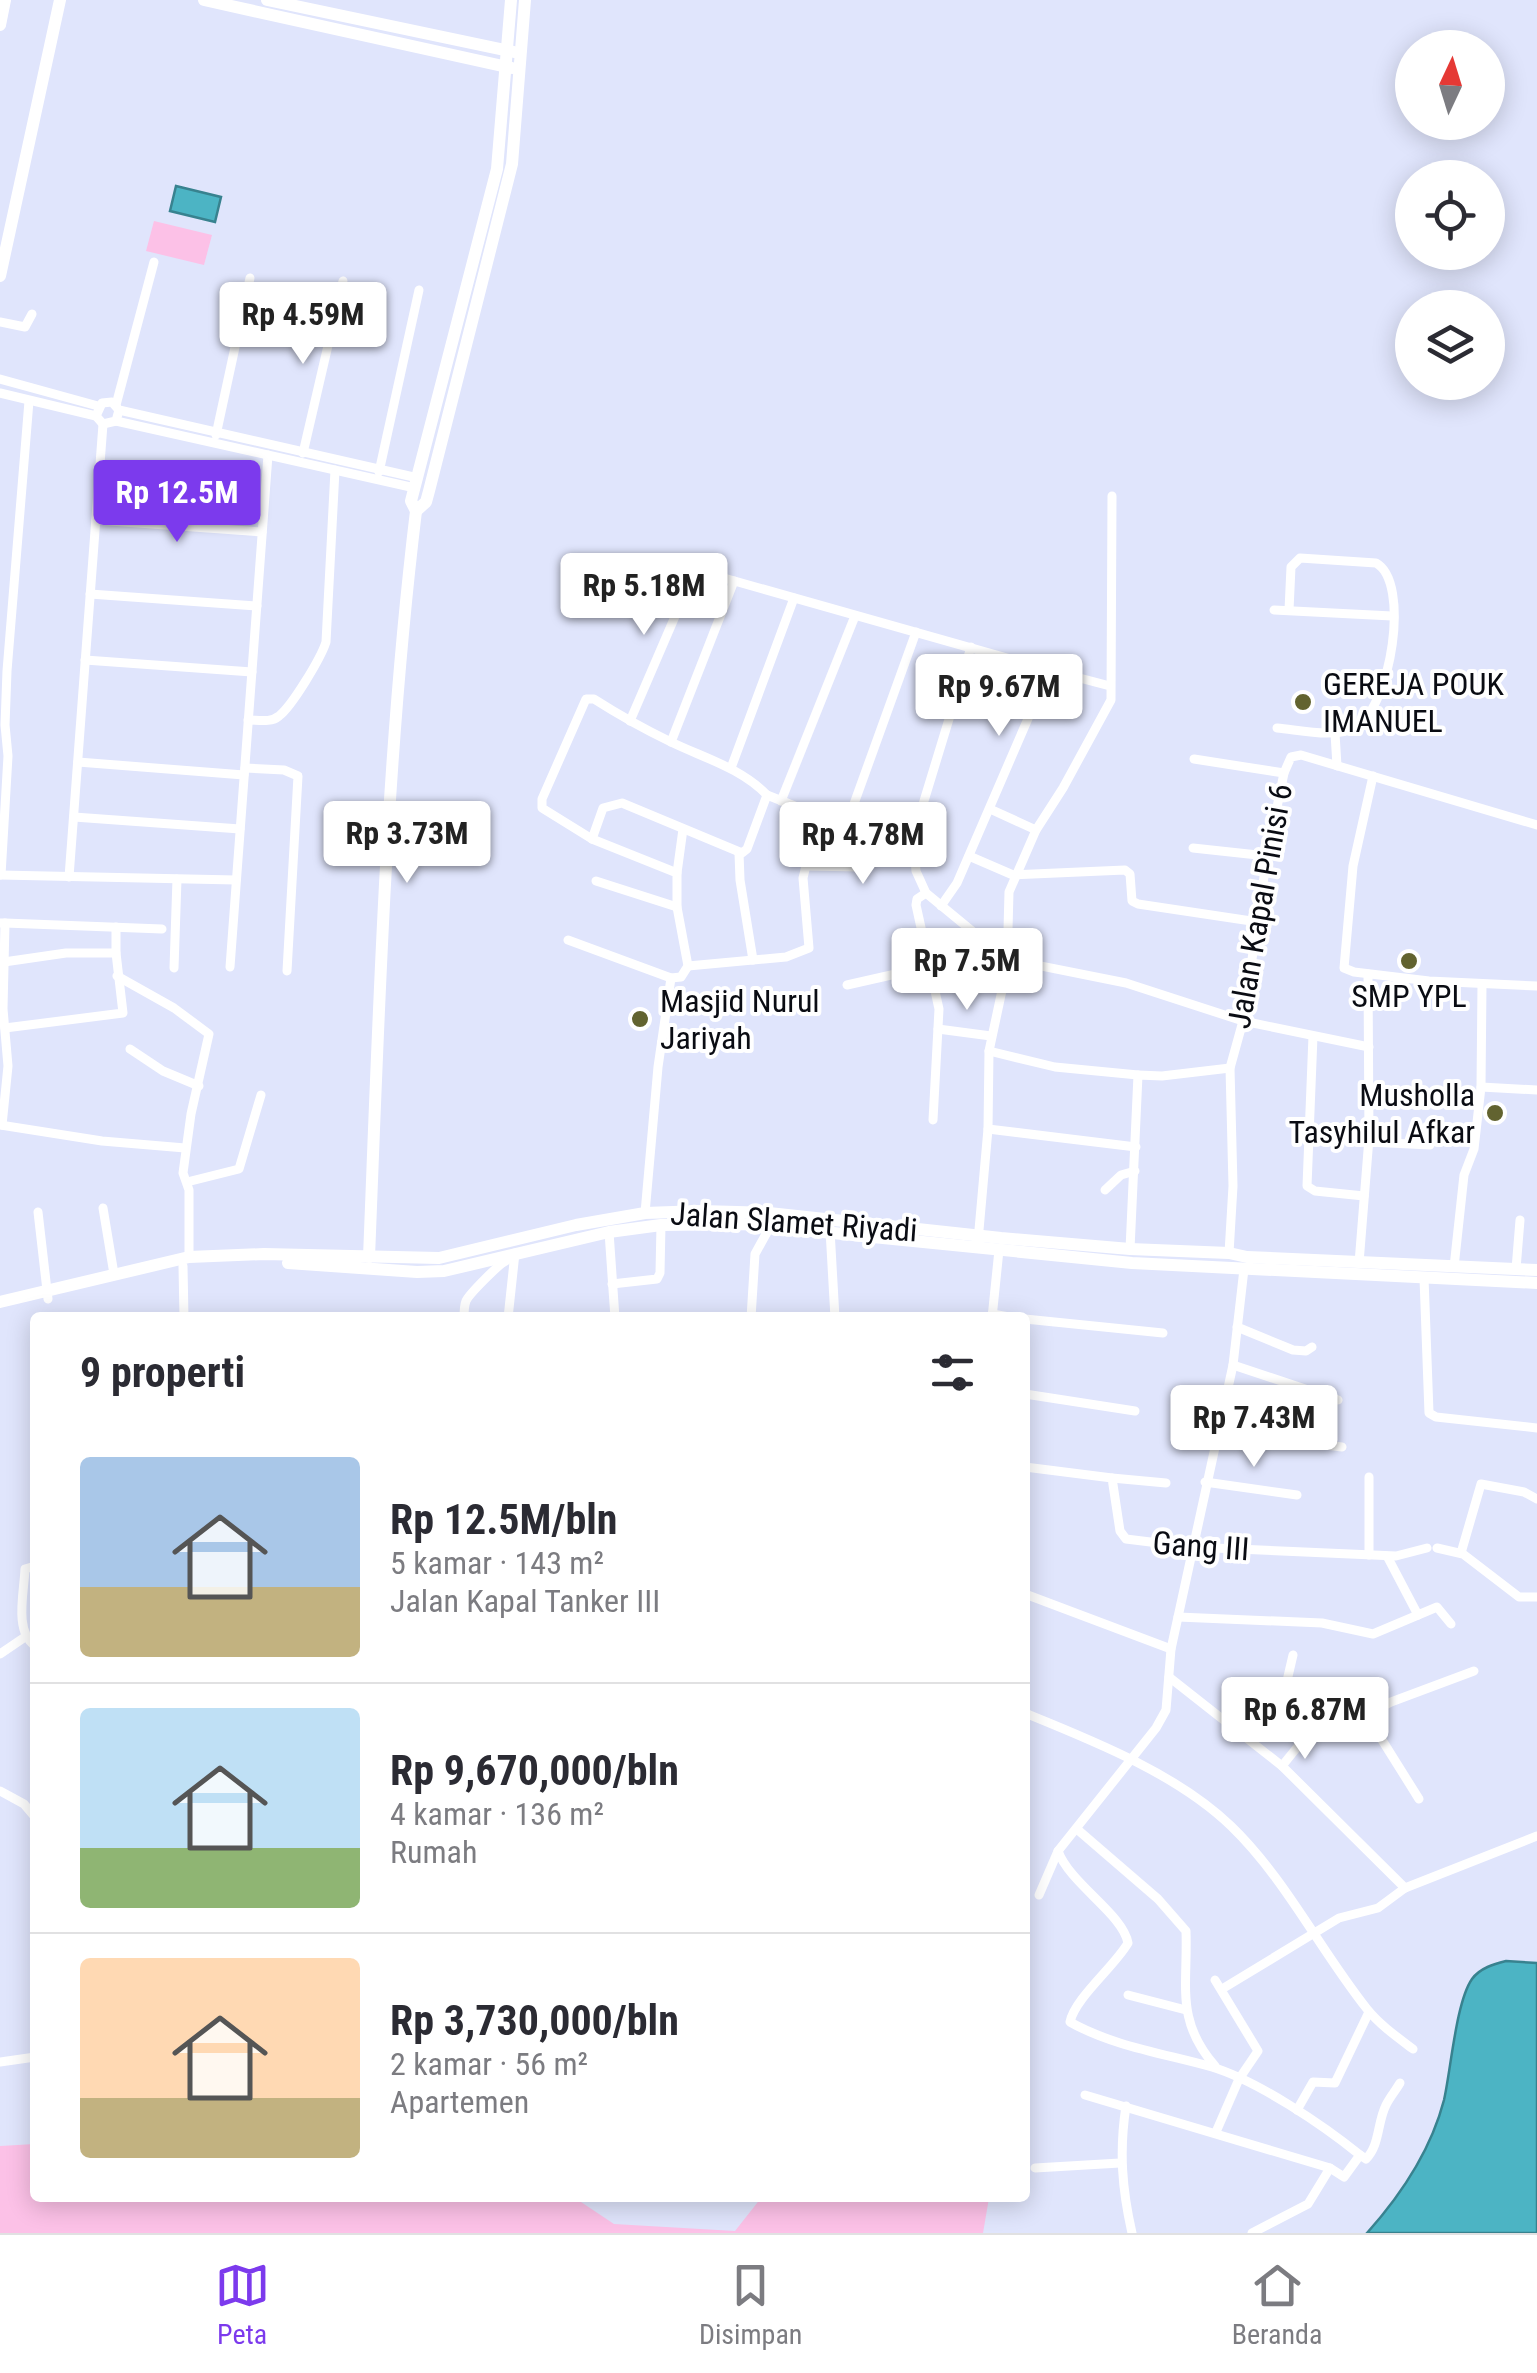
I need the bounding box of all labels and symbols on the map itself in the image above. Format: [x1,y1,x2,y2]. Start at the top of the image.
north arrow [1395,30,1505,140]
pin: Rp 4.59M [200,282,406,367]
pin: Rp 12.5M [74,460,280,545]
pin: Rp 5.18M [541,553,747,638]
pin: Rp 9.67M [896,654,1102,739]
place label: GEREJA POUK IMANUEL [1323,665,1505,740]
marker: GEREJA POUK IMANUEL [1292,691,1314,713]
street label: Jalan Kapal Pinisi 6 [1220,781,1300,1031]
pin: Rp 3.73M [304,801,510,886]
pin: Rp 4.78M [760,802,966,887]
pin: Rp 7.5M [875,928,1059,1013]
marker: SMP YPL [1398,950,1420,972]
place label: SMP YPL [1351,977,1467,1015]
place label: Masjid Nurul Jariyah [660,982,820,1057]
marker: Masjid Nurul Jariyah [629,1008,651,1030]
place label: Musholla Tasyhilul Afkar [1288,1076,1475,1151]
marker: Musholla Tasyhilul Afkar [1484,1102,1506,1124]
street label: Jalan Slamet Riyadi [669,1194,919,1250]
pin: Rp 7.43M [1151,1385,1357,1470]
street label: Gang III [1151,1524,1251,1568]
pin: Rp 6.87M [1202,1677,1408,1762]

